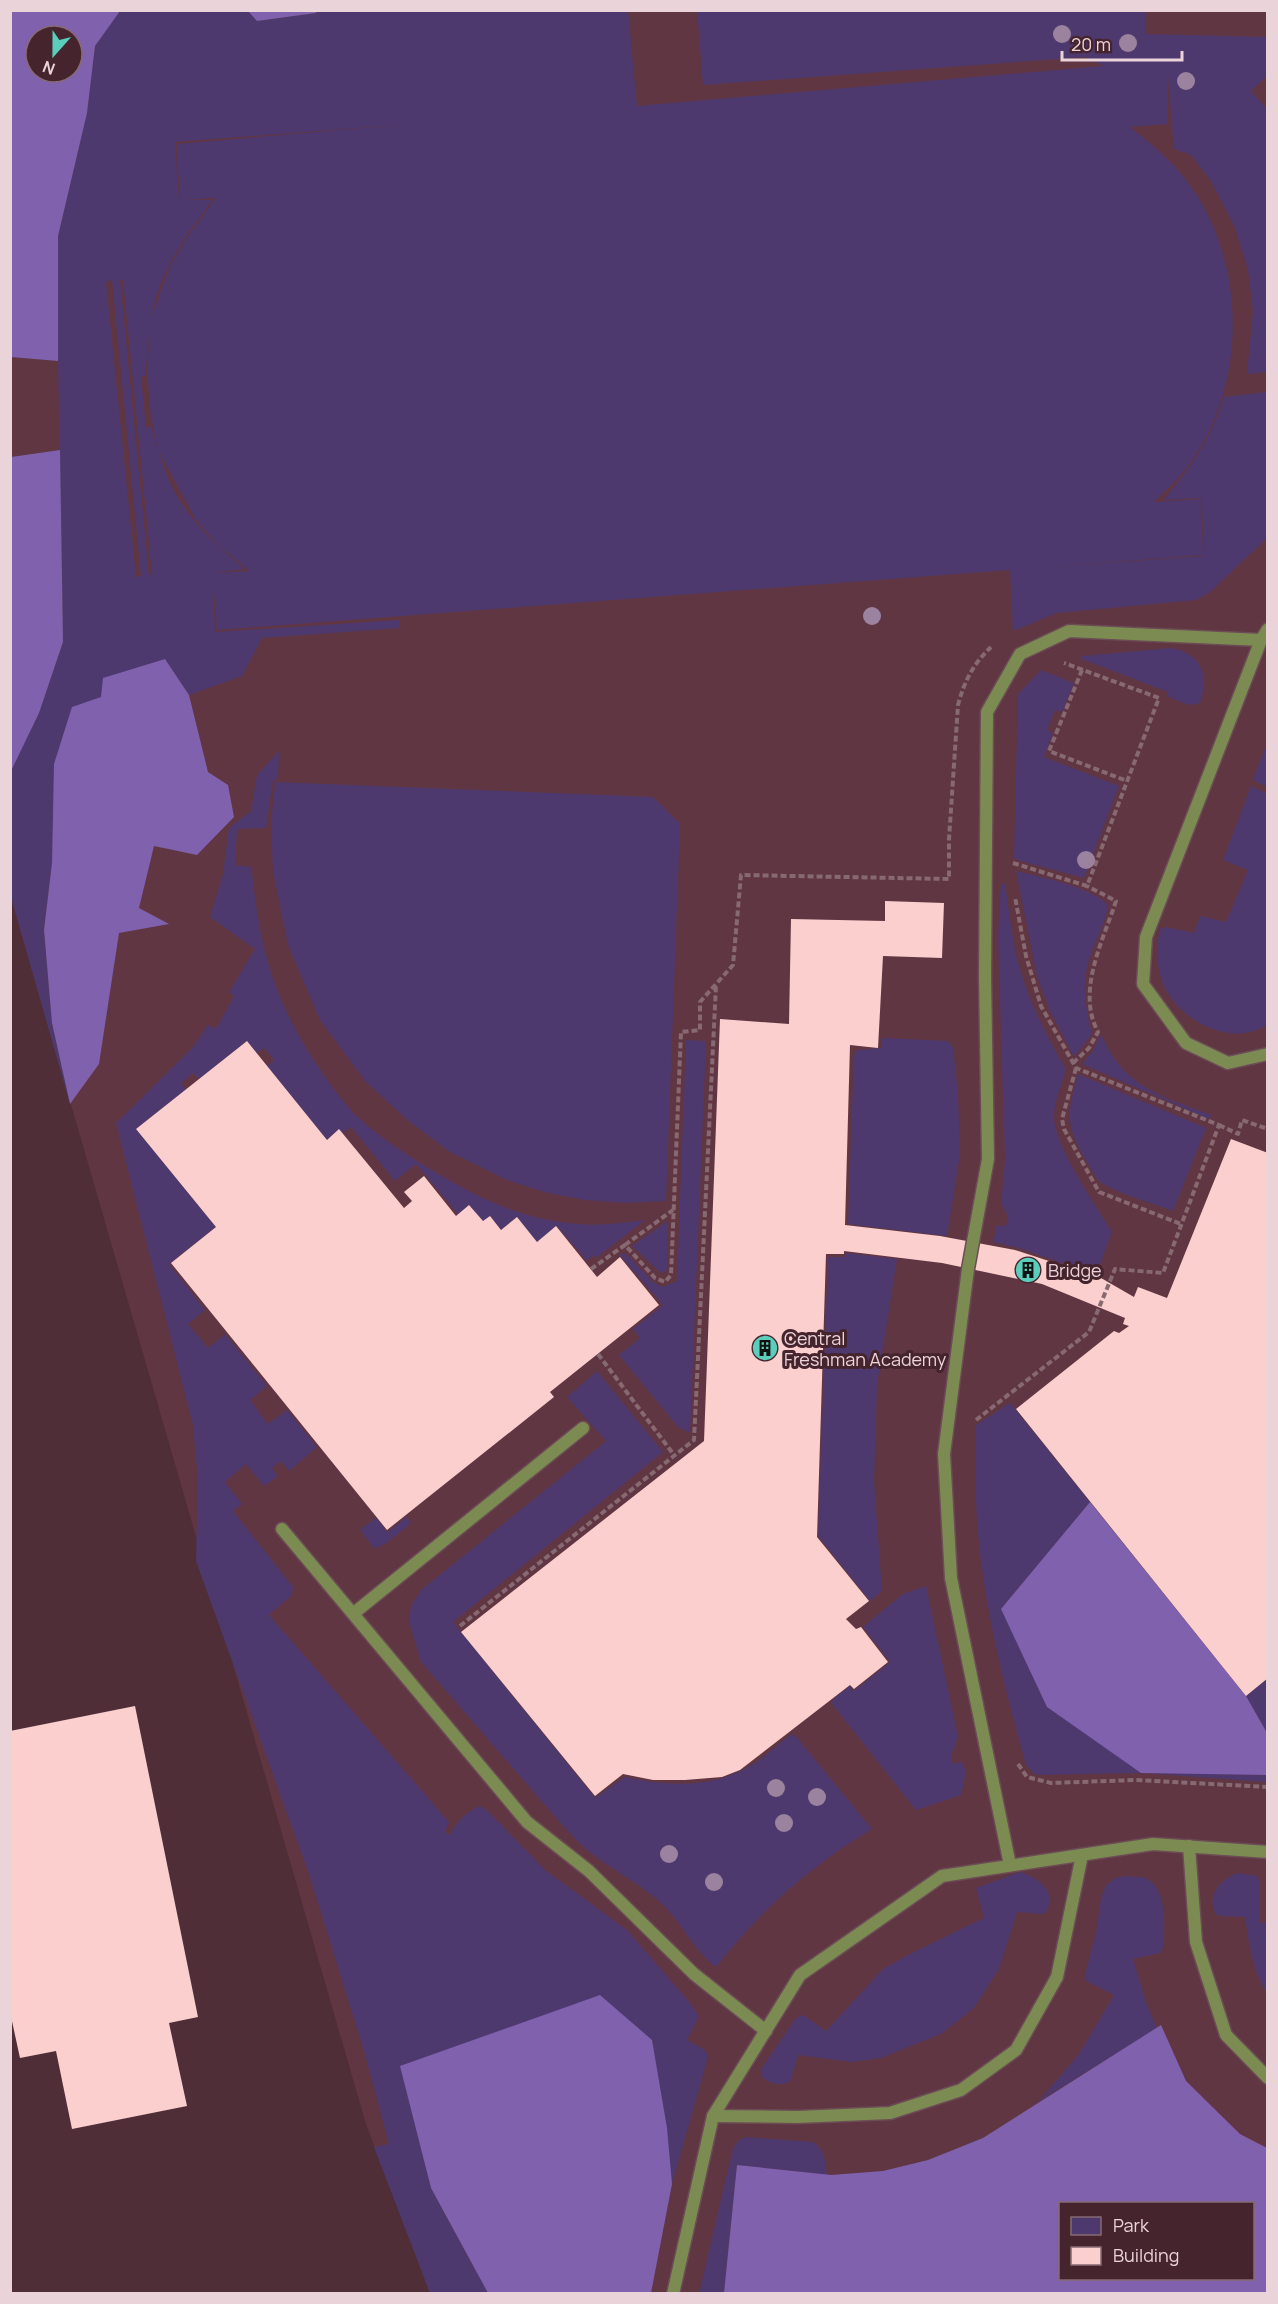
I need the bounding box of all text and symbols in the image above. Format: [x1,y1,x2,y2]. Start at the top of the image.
north arrow [24,24,84,84]
scale bar [1062,24,1182,62]
text: 20 m [1071,32,1111,56]
text: N [39,56,58,80]
building icon: Bridge [1013,1255,1043,1285]
place label: Bridge [1048,1258,1102,1282]
place label: Central Freshman Academy [784,1326,947,1371]
building icon: Central Freshman Academy [750,1333,780,1363]
legend [1059,2202,1254,2280]
text: Park [1113,2213,1150,2237]
text: Building [1113,2243,1179,2267]

